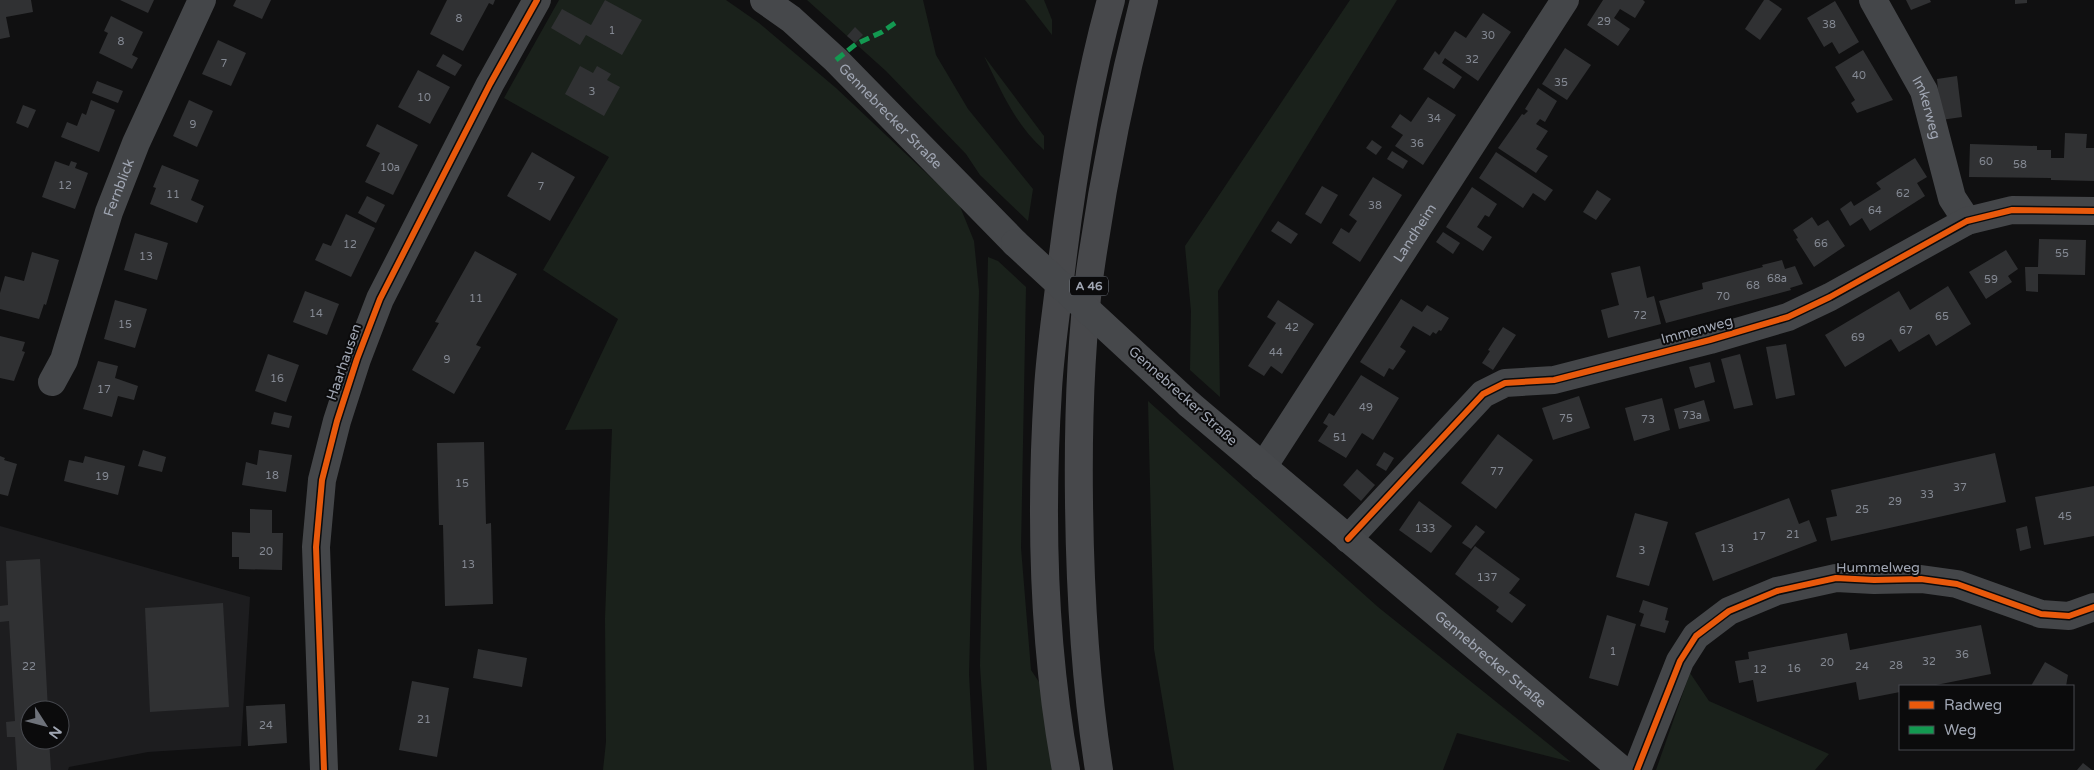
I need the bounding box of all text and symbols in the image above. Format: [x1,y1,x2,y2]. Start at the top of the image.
house number: 8 [456,12,463,25]
house number: 29 [1597,15,1611,28]
house number: 38 [1822,18,1836,31]
house number: 1 [609,24,615,37]
house number: 30 [1481,29,1495,42]
house number: 8 [118,35,125,48]
house number: 32 [1465,53,1479,66]
house number: 7 [221,57,228,70]
street label: Gennebrecker Straße [835,60,946,172]
house number: 40 [1852,69,1866,82]
street label: Imkerweg [1909,73,1945,141]
house number: 35 [1554,76,1568,89]
house number: 3 [589,85,596,98]
house number: 10 [417,91,431,104]
house number: 34 [1427,112,1441,125]
house number: 9 [190,118,197,131]
house number: 36 [1410,137,1424,150]
house number: 60 [1979,155,1993,168]
street label: Fernblick [100,156,138,218]
house number: 58 [2013,158,2027,171]
house number: 10a [380,161,400,174]
house number: 12 [58,179,72,192]
house number: 7 [538,180,545,193]
house number: 62 [1896,187,1910,200]
house number: 11 [166,188,180,201]
house number: 38 [1368,199,1382,212]
street label: Landheim [1389,200,1440,265]
house number: 64 [1868,204,1882,217]
house number: 66 [1814,237,1828,250]
house number: 12 [343,238,357,251]
house number: 55 [2055,247,2069,260]
house number: 13 [139,250,153,263]
house number: 68a [1767,272,1787,285]
house number: 59 [1984,273,1998,286]
road number: A 46 [1070,276,1108,296]
house number: 68 [1746,279,1760,292]
house number: 70 [1716,290,1730,303]
house number: 11 [469,292,483,305]
house number: 14 [309,307,323,320]
house number: 72 [1633,309,1647,322]
house number: 65 [1935,310,1949,323]
street label: Immenweg [1659,312,1735,348]
house number: 15 [118,318,132,331]
house number: 42 [1285,321,1299,334]
street label: Haarhausen [323,322,365,402]
house number: 67 [1899,324,1913,337]
house number: 69 [1851,331,1865,344]
street label: Gennebrecker Straße [1125,343,1241,449]
house number: 44 [1269,346,1283,359]
house number: 9 [444,353,451,366]
house number: 16 [270,372,284,385]
house number: 17 [97,383,111,396]
house number: 49 [1359,401,1373,414]
house number: 73a [1682,409,1702,422]
house number: 75 [1559,412,1573,425]
house number: 73 [1641,413,1655,426]
house number: 51 [1333,431,1347,444]
house number: 77 [1490,465,1504,478]
house number: 18 [265,469,279,482]
house number: 19 [95,470,109,483]
house number: 15 [455,477,469,490]
house number: 37 [1953,481,1967,494]
house number: 33 [1920,488,1934,501]
house number: 29 [1888,495,1902,508]
house number: 25 [1855,503,1869,516]
house number: 45 [2058,510,2072,523]
house number: 133 [1415,522,1435,535]
house number: 21 [1786,528,1800,541]
house number: 17 [1752,530,1766,543]
house number: 13 [1720,542,1734,555]
house number: 3 [1639,544,1646,557]
house number: 20 [259,545,273,558]
house number: 13 [461,558,475,571]
street label: Hummelweg [1836,559,1920,576]
house number: 137 [1477,571,1497,584]
street label: Gennebrecker Straße [1431,607,1550,711]
house number: 1 [1610,645,1616,658]
house number: 36 [1955,648,1969,661]
house number: 32 [1922,655,1936,668]
house number: 20 [1820,656,1834,669]
house number: 28 [1889,659,1903,672]
house number: 22 [22,660,36,673]
house number: 24 [1855,660,1869,673]
house number: 16 [1787,662,1801,675]
house number: 12 [1753,663,1767,676]
legend [1899,685,2074,750]
text: Radweg [1944,696,2002,714]
north arrow [20,700,70,750]
house number: 21 [417,713,431,726]
house number: 24 [259,719,273,732]
text: Weg [1944,721,1976,739]
text: N [45,723,65,742]

